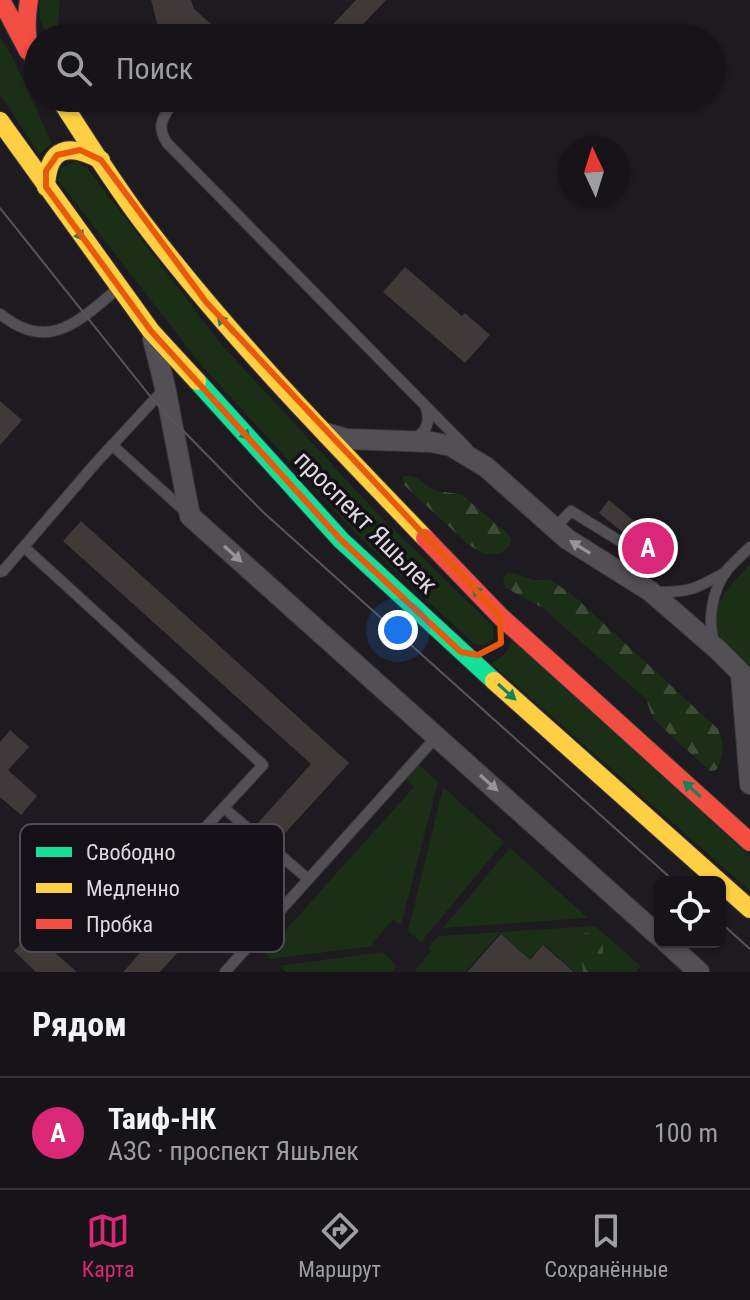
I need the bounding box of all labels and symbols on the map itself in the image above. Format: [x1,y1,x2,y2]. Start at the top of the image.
north arrow [558,136,630,208]
one-way arrow [69,220,84,241]
one-way arrow [217,314,235,333]
one-way arrow [233,421,250,441]
street label: проспект Яшьлек [288,444,444,600]
pin: A [622,518,674,578]
one-way arrow [569,540,591,554]
one-way arrow [222,545,242,562]
one-way arrow [471,586,490,605]
your location [378,610,418,650]
one-way arrow [496,683,516,700]
one-way arrow [479,774,498,792]
one-way arrow [683,781,702,799]
legend [20,824,284,952]
text: Свободно [86,840,176,865]
text: Медленно [86,876,180,901]
text: Пробка [86,912,153,937]

